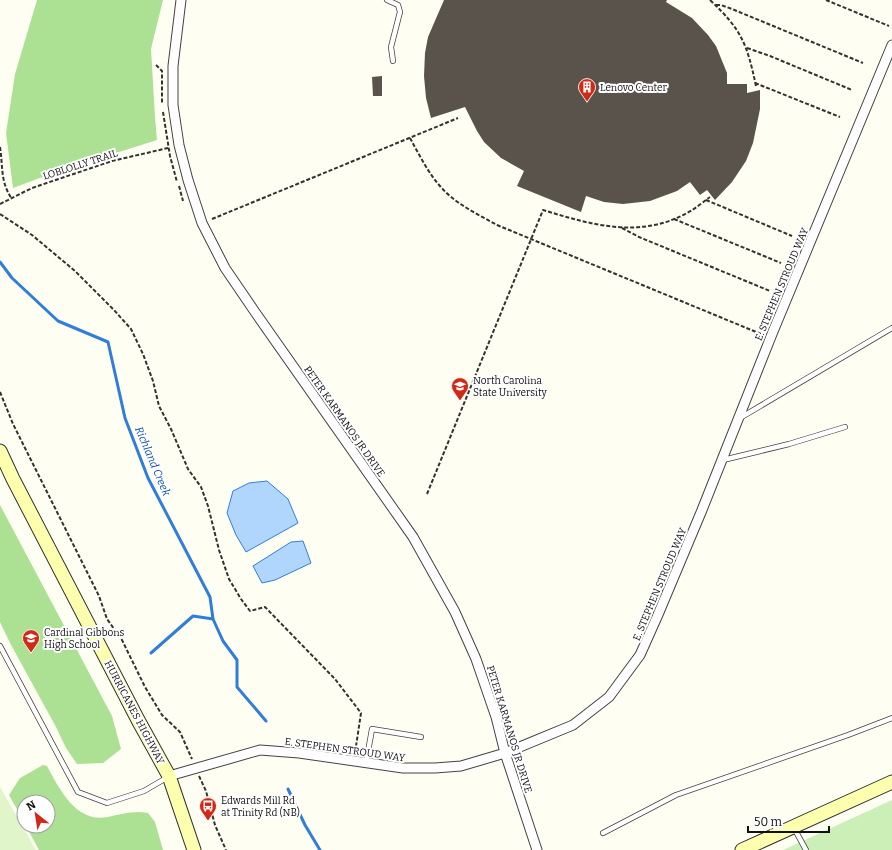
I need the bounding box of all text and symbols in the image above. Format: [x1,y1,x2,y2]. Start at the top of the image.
building icon: Lenovo Center [577,77,597,102]
place label: Lenovo Center [600,82,668,94]
street label: LOBLOLLY TRAIL [41,147,120,183]
street label: E. STEPHEN STROUD WAY [753,226,811,343]
street label: PETER KARMANOS JR DRIVE [301,364,387,479]
place label: North Carolina State University [473,375,548,399]
school or university icon: North Carolina State University [450,376,470,401]
water label: Richland Creek [132,425,173,499]
street label: E. STEPHEN STROUD WAY [631,526,689,643]
place label: Cardinal Gibbons High School [44,627,125,651]
school or university icon: Cardinal Gibbons High School [21,628,41,653]
street label: HURRICANES HIGHWAY [102,659,167,767]
street label: PETER KARMANOS JR DRIVE [484,664,534,794]
street label: E. STEPHEN STROUD WAY [284,736,406,764]
north arrow [16,794,56,834]
place label: Edwards Mill Rd at Trinity Rd (NB) [221,795,300,819]
bus stop icon: Edwards Mill Rd at Trinity Rd (NB) [198,796,218,821]
text: N [24,798,39,814]
scale bar [748,808,829,834]
text: 50 m [754,815,783,829]

